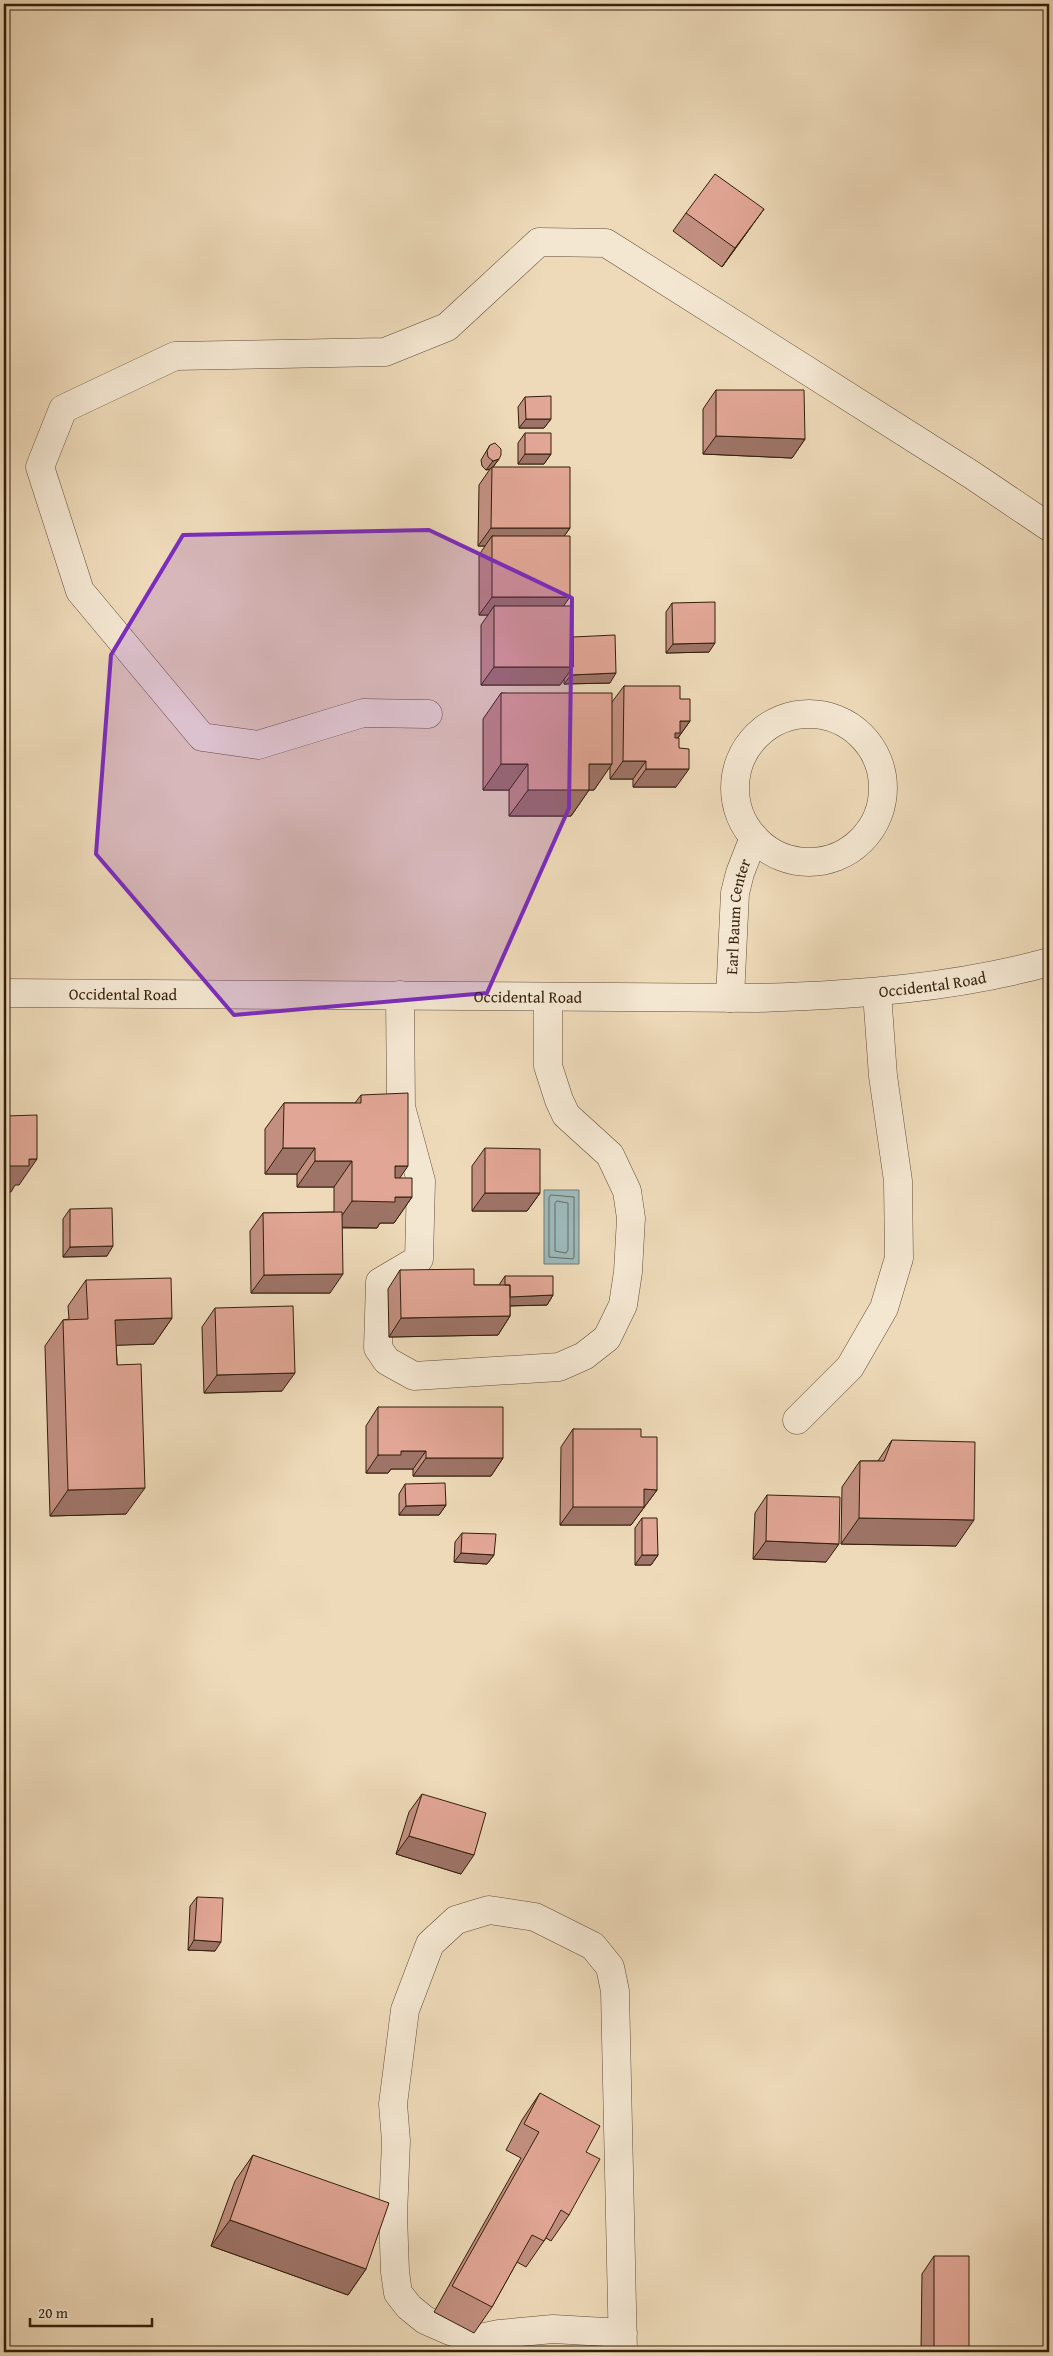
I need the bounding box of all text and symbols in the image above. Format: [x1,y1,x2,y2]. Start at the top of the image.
street label: Earl Baum Center [719,854,757,975]
street label: Occidental Road [878,965,988,1003]
street label: Occidental Road [69,981,178,1006]
street label: Occidental Road [474,984,583,1009]
scale bar [30,2296,152,2328]
text: 20 m [38,2302,69,2323]

